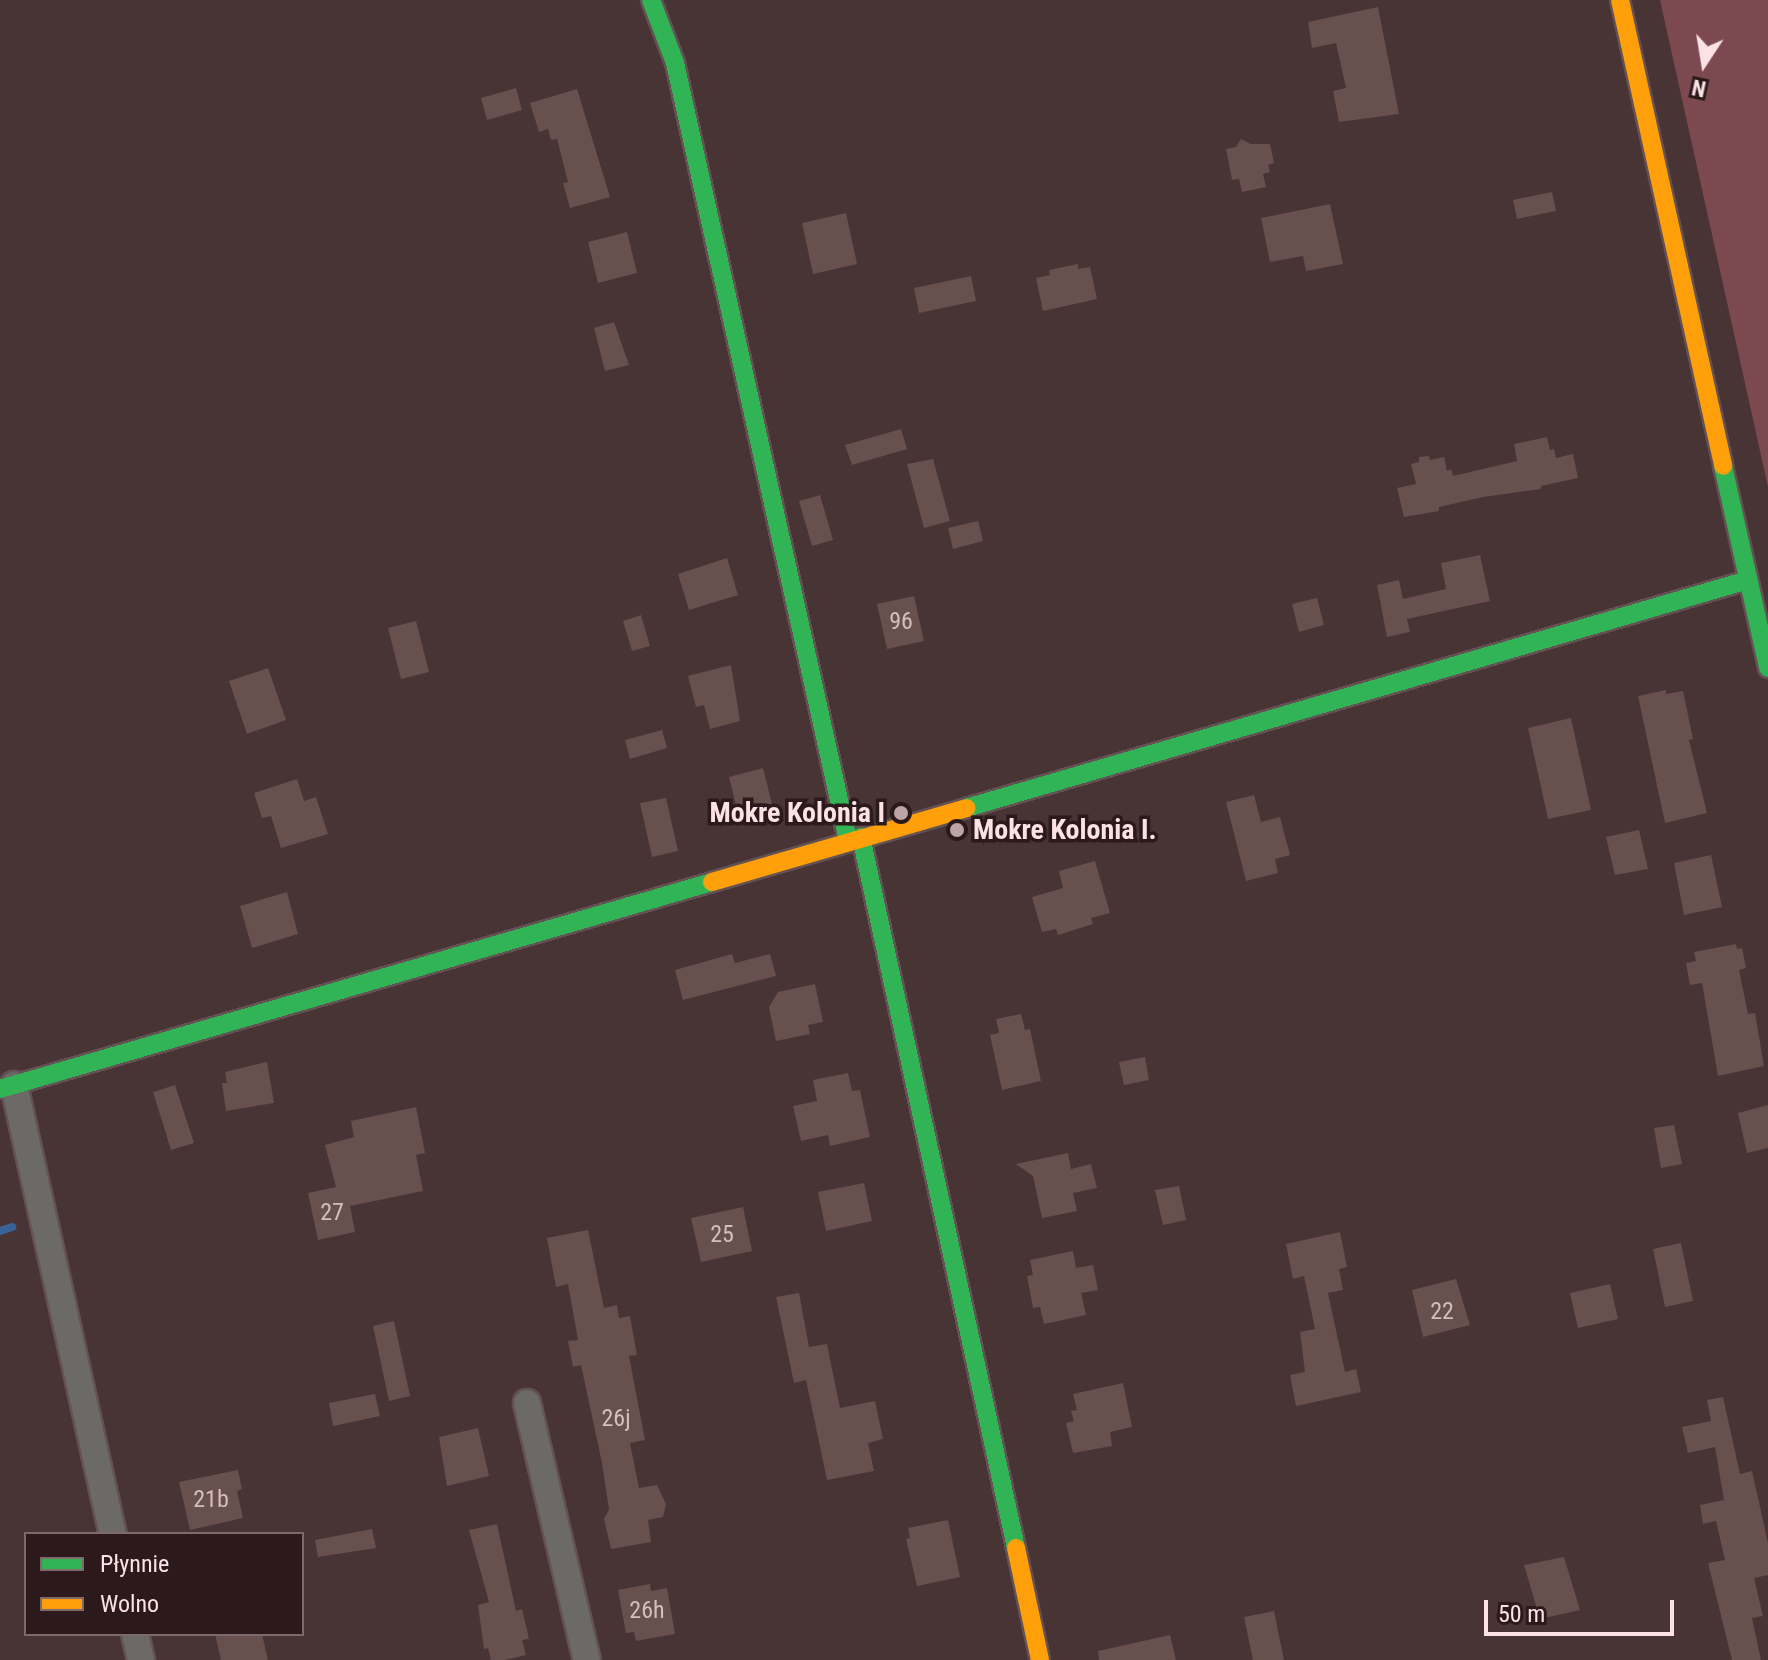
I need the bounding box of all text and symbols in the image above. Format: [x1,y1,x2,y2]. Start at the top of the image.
north arrow [1664,24,1744,104]
text: N [1690,74,1708,102]
house number: 96 [889,608,913,636]
place label: Mokre Kolonia I [710,796,885,830]
marker: Mokre Kolonia I [892,804,910,822]
place label: Mokre Kolonia I. [973,813,1157,847]
marker: Mokre Kolonia I. [948,821,966,839]
house number: 27 [320,1199,344,1227]
house number: 25 [710,1221,734,1249]
house number: 22 [1430,1298,1454,1326]
house number: 26j [601,1405,631,1433]
house number: 21b [193,1486,229,1514]
legend [24,1532,304,1636]
text: Płynnie [100,1550,169,1578]
scale bar [1488,1584,1678,1634]
text: Wolno [100,1590,159,1618]
house number: 26h [629,1597,665,1625]
text: 50 m [1498,1600,1545,1628]

